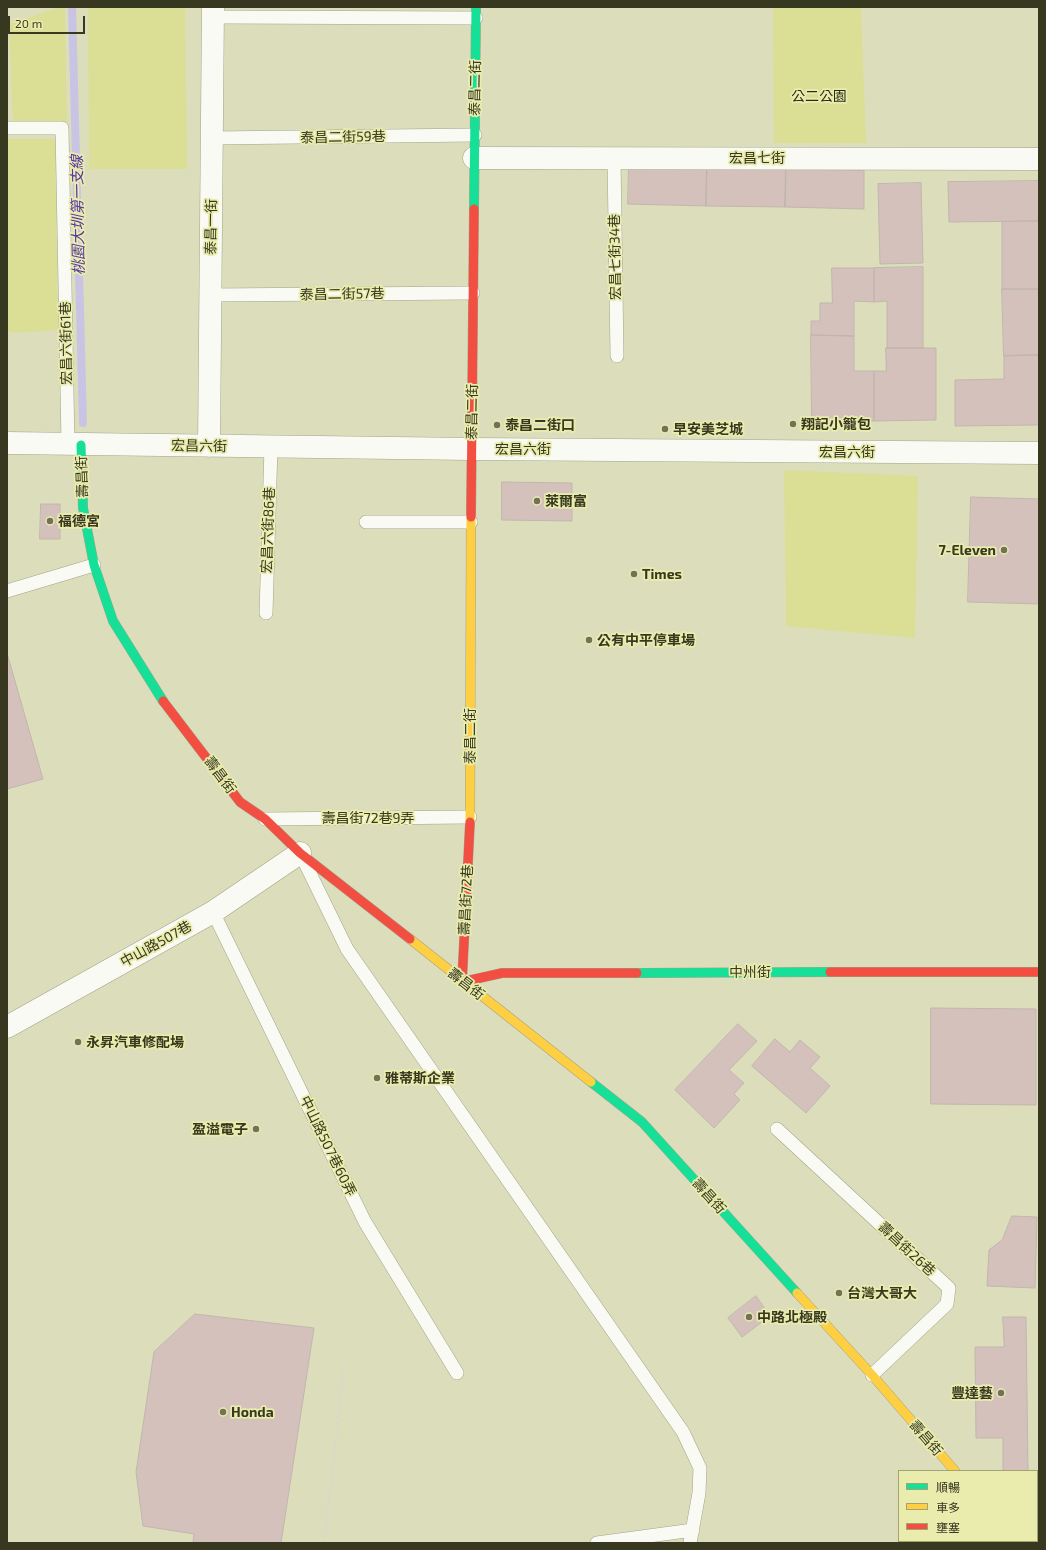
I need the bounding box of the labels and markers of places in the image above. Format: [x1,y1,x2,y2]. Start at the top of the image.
place label: 翔記小籠包 [801,416,871,432]
place label: 泰昌二街口 [505,417,575,433]
marker: 翔記小籠包 [788,419,798,429]
marker: 泰昌二街口 [492,420,502,430]
place label: 早安美芝城 [673,421,743,437]
marker: 早安美芝城 [660,424,670,434]
place label: 萊爾富 [545,493,587,509]
marker: 萊爾富 [532,496,542,506]
place label: 福德宮 [58,513,100,529]
marker: 福德宮 [45,516,55,526]
place label: 7-Eleven [938,542,996,558]
marker: 7-Eleven [999,545,1009,555]
place label: Times [642,566,682,582]
marker: Times [629,569,639,579]
place label: 公有中平停車場 [597,632,695,648]
marker: 公有中平停車場 [584,635,594,645]
place label: 永昇汽車修配場 [86,1034,184,1050]
marker: 永昇汽車修配場 [73,1037,83,1047]
place label: 雅蒂斯企業 [385,1070,455,1086]
marker: 雅蒂斯企業 [372,1073,382,1083]
place label: 盈溢電子 [192,1121,248,1137]
marker: 盈溢電子 [251,1124,261,1134]
place label: 台灣大哥大 [847,1285,917,1301]
marker: 台灣大哥大 [834,1288,844,1298]
place label: 中路北極殿 [757,1309,827,1325]
marker: 中路北極殿 [744,1312,754,1322]
place label: 豐達藝 [951,1385,993,1401]
marker: 豐達藝 [996,1388,1006,1398]
place label: Honda [231,1404,274,1420]
marker: Honda [218,1407,228,1417]

